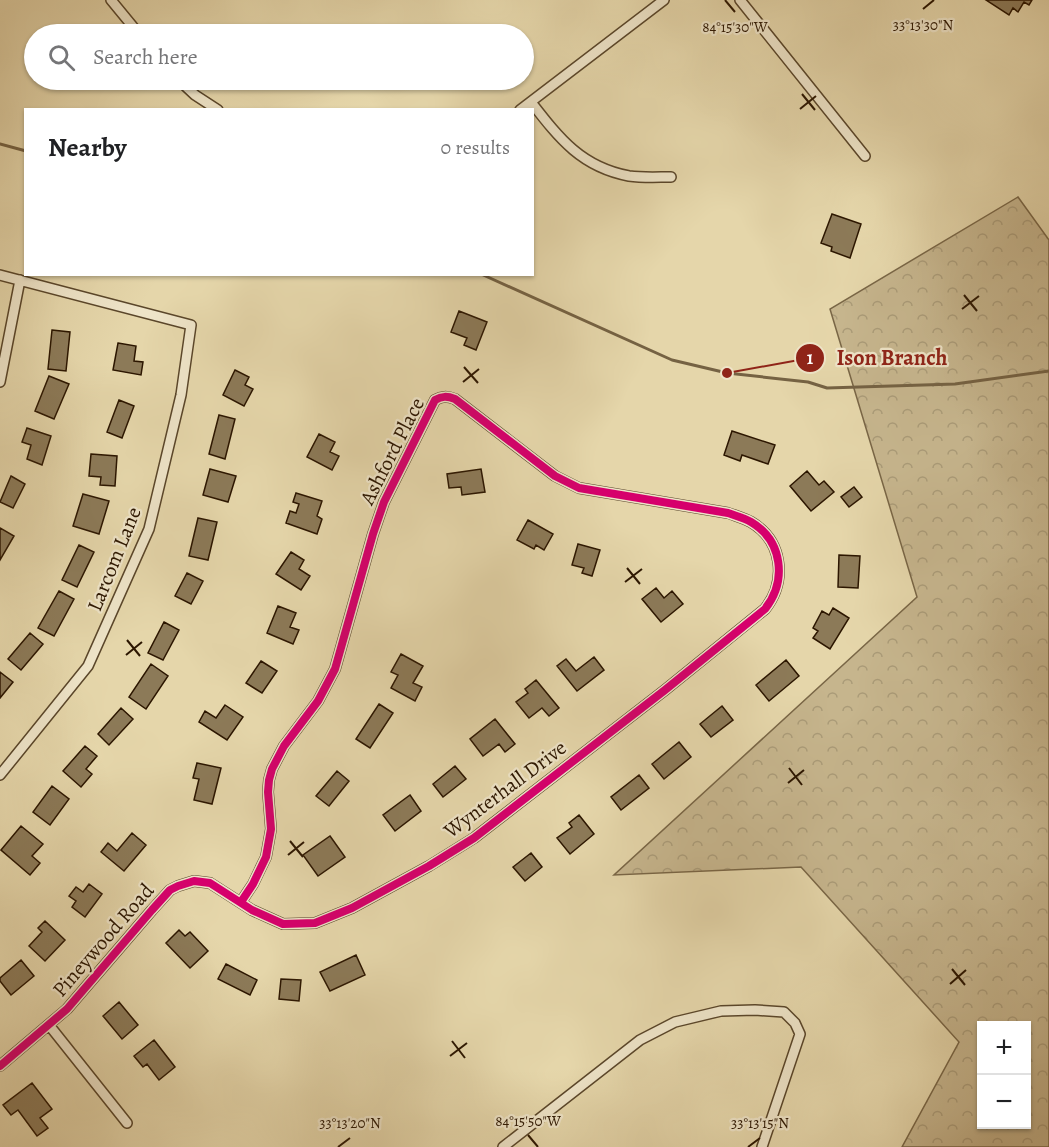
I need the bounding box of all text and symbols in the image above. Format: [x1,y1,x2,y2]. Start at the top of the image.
text: 33°13'30"N [893,15,953,35]
text: 84°15'30"W [702,17,768,37]
search box [24,24,534,90]
icon: search [45,41,78,74]
text: Search here [93,42,198,72]
text: Nearby [48,130,127,165]
text: 0 results [441,134,510,161]
callout: Ison Branch [795,338,960,378]
text: Ison Branch [836,343,948,373]
text: 1 [807,346,814,370]
street label: Ashford Place [353,393,431,510]
street label: Larcom Lane [80,503,148,615]
street label: Wynterhall Drive [437,734,572,845]
street label: Pineywood Road [46,877,161,1003]
map controls [977,1021,1031,1129]
button: + [977,1021,1031,1075]
button: − [977,1075,1031,1129]
text: 84°15'50"W [495,1111,561,1131]
text: 33°13'20"N [319,1113,381,1133]
text: 33°13'15"N [731,1113,789,1133]

